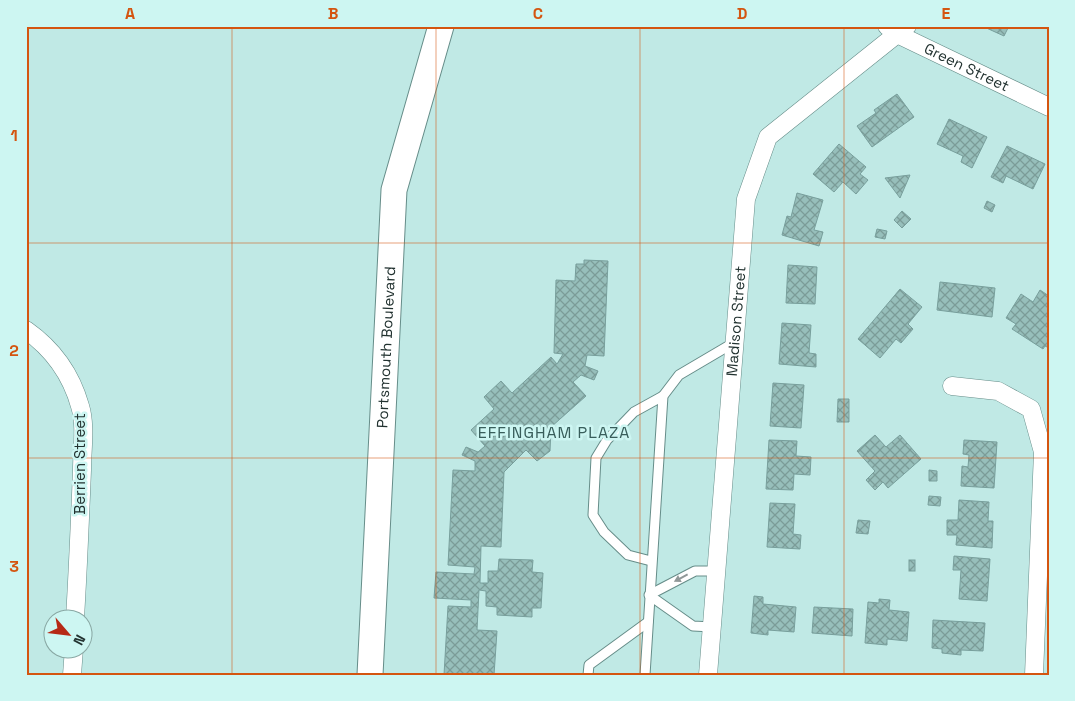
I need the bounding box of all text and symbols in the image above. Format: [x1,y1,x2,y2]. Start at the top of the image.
text: A [125,3,135,24]
text: B [328,3,338,24]
text: C [533,3,543,24]
text: D [737,3,747,24]
text: E [942,3,951,24]
street label: Green Street [921,38,1012,95]
text: 1 [10,125,18,146]
street label: Madison Street [722,265,750,377]
street label: Portsmouth Boulevard [372,266,399,429]
text: 2 [9,340,19,361]
street label: Berrien Street [70,413,89,515]
district label: EFFINGHAM PLAZA [478,422,630,443]
text: 3 [9,556,19,577]
one-way arrow [674,574,689,582]
north arrow [42,608,92,658]
text: N [69,632,90,648]

